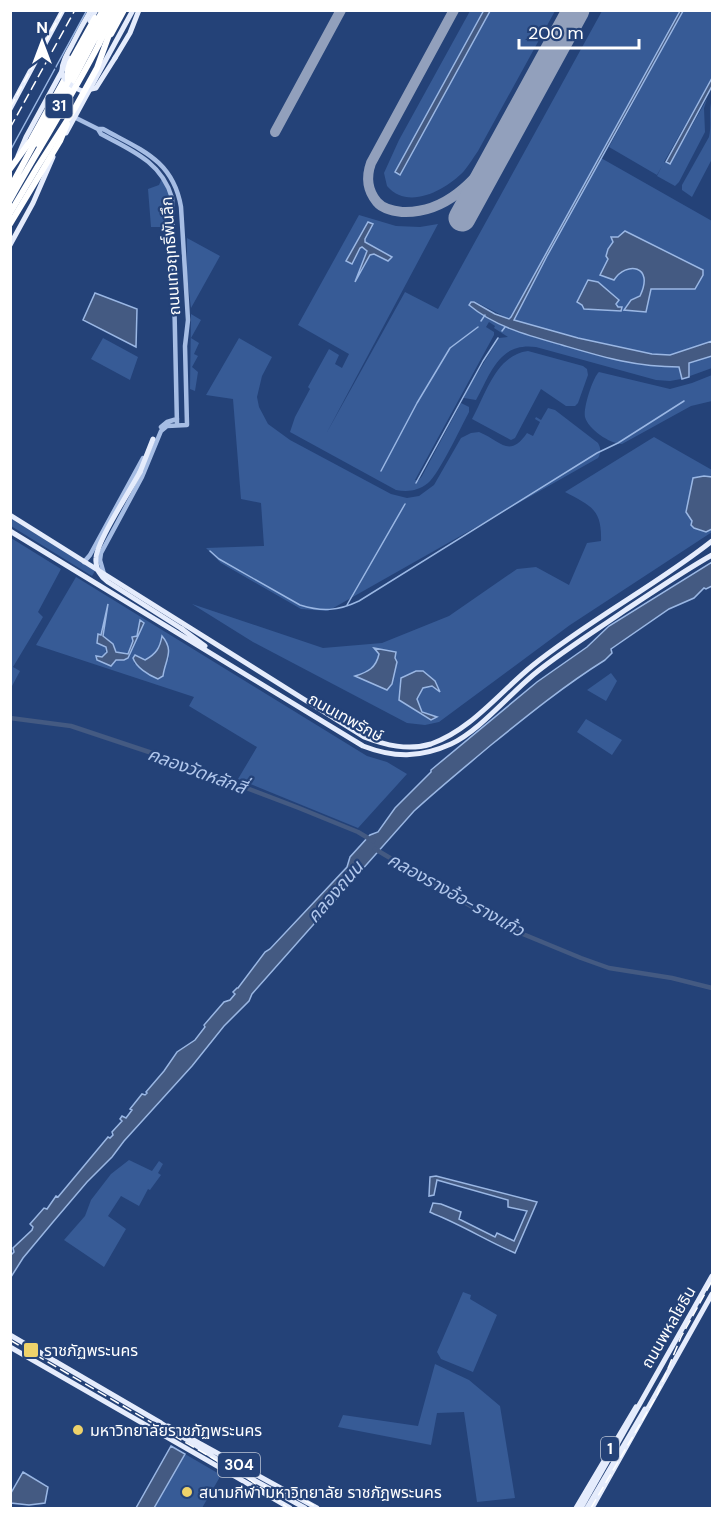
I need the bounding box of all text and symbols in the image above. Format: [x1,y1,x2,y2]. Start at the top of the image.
north arrow [12,12,72,72]
scale bar [519,12,639,50]
text: N [36,17,48,38]
text: 200 m [528,21,584,45]
road number: 31 [46,94,72,118]
street label: ถนนเทวฤทธิ์พันลึก [156,196,185,316]
street label: ถนนเทพรักษ์ [305,688,387,747]
water label: คลองวัดหลักสี่ [144,741,253,801]
water label: คลองรางอ้อ-รางแก้ว [383,847,530,943]
water label: คลองถนน [302,855,369,928]
street label: ถนนพหลโยธิน [636,1282,700,1372]
place label: ราชภัฏพระนคร [44,1340,138,1361]
marker: ราชภัฏพระนคร [22,1341,40,1359]
place label: มหาวิทยาลัยราชภัฏพระนคร [90,1420,262,1441]
marker: มหาวิทยาลัยราชภัฏพระนคร [71,1423,85,1437]
road number: 1 [601,1437,619,1461]
road number: 304 [218,1453,260,1477]
place label: สนามกีฬา มหาวิทยาลัย ราชภัฎพระนคร [199,1482,442,1503]
marker: สนามกีฬา มหาวิทยาลัย ราชภัฎพระนคร [180,1485,194,1499]

